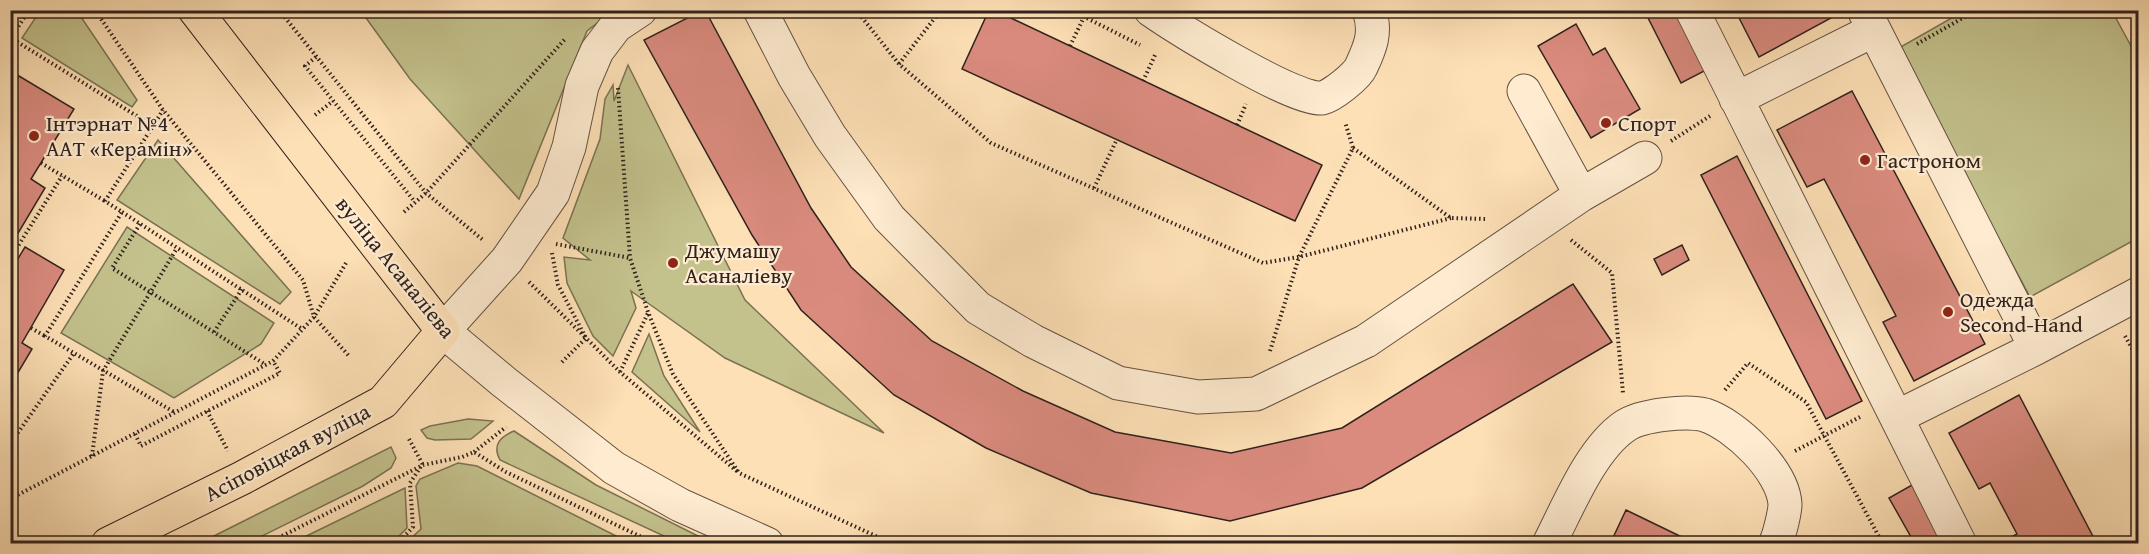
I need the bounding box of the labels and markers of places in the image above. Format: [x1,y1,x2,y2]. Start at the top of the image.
place label: Інтэрнат №4 ААТ «Керамін» [46,107,193,164]
place label: Спорт [1618,107,1676,139]
marker: Спорт [1599,116,1613,130]
marker: Інтэрнат №4 ААТ «Керамін» [27,129,41,143]
place label: Гастроном [1877,144,1982,176]
marker: Гастроном [1858,153,1872,167]
place label: Джумашу Асаналіеву [684,234,792,291]
marker: Джумашу Асаналіеву [666,256,680,270]
place label: Одежда Second-Hand [1960,283,2083,340]
marker: Одежда Second-Hand [1941,305,1955,319]

